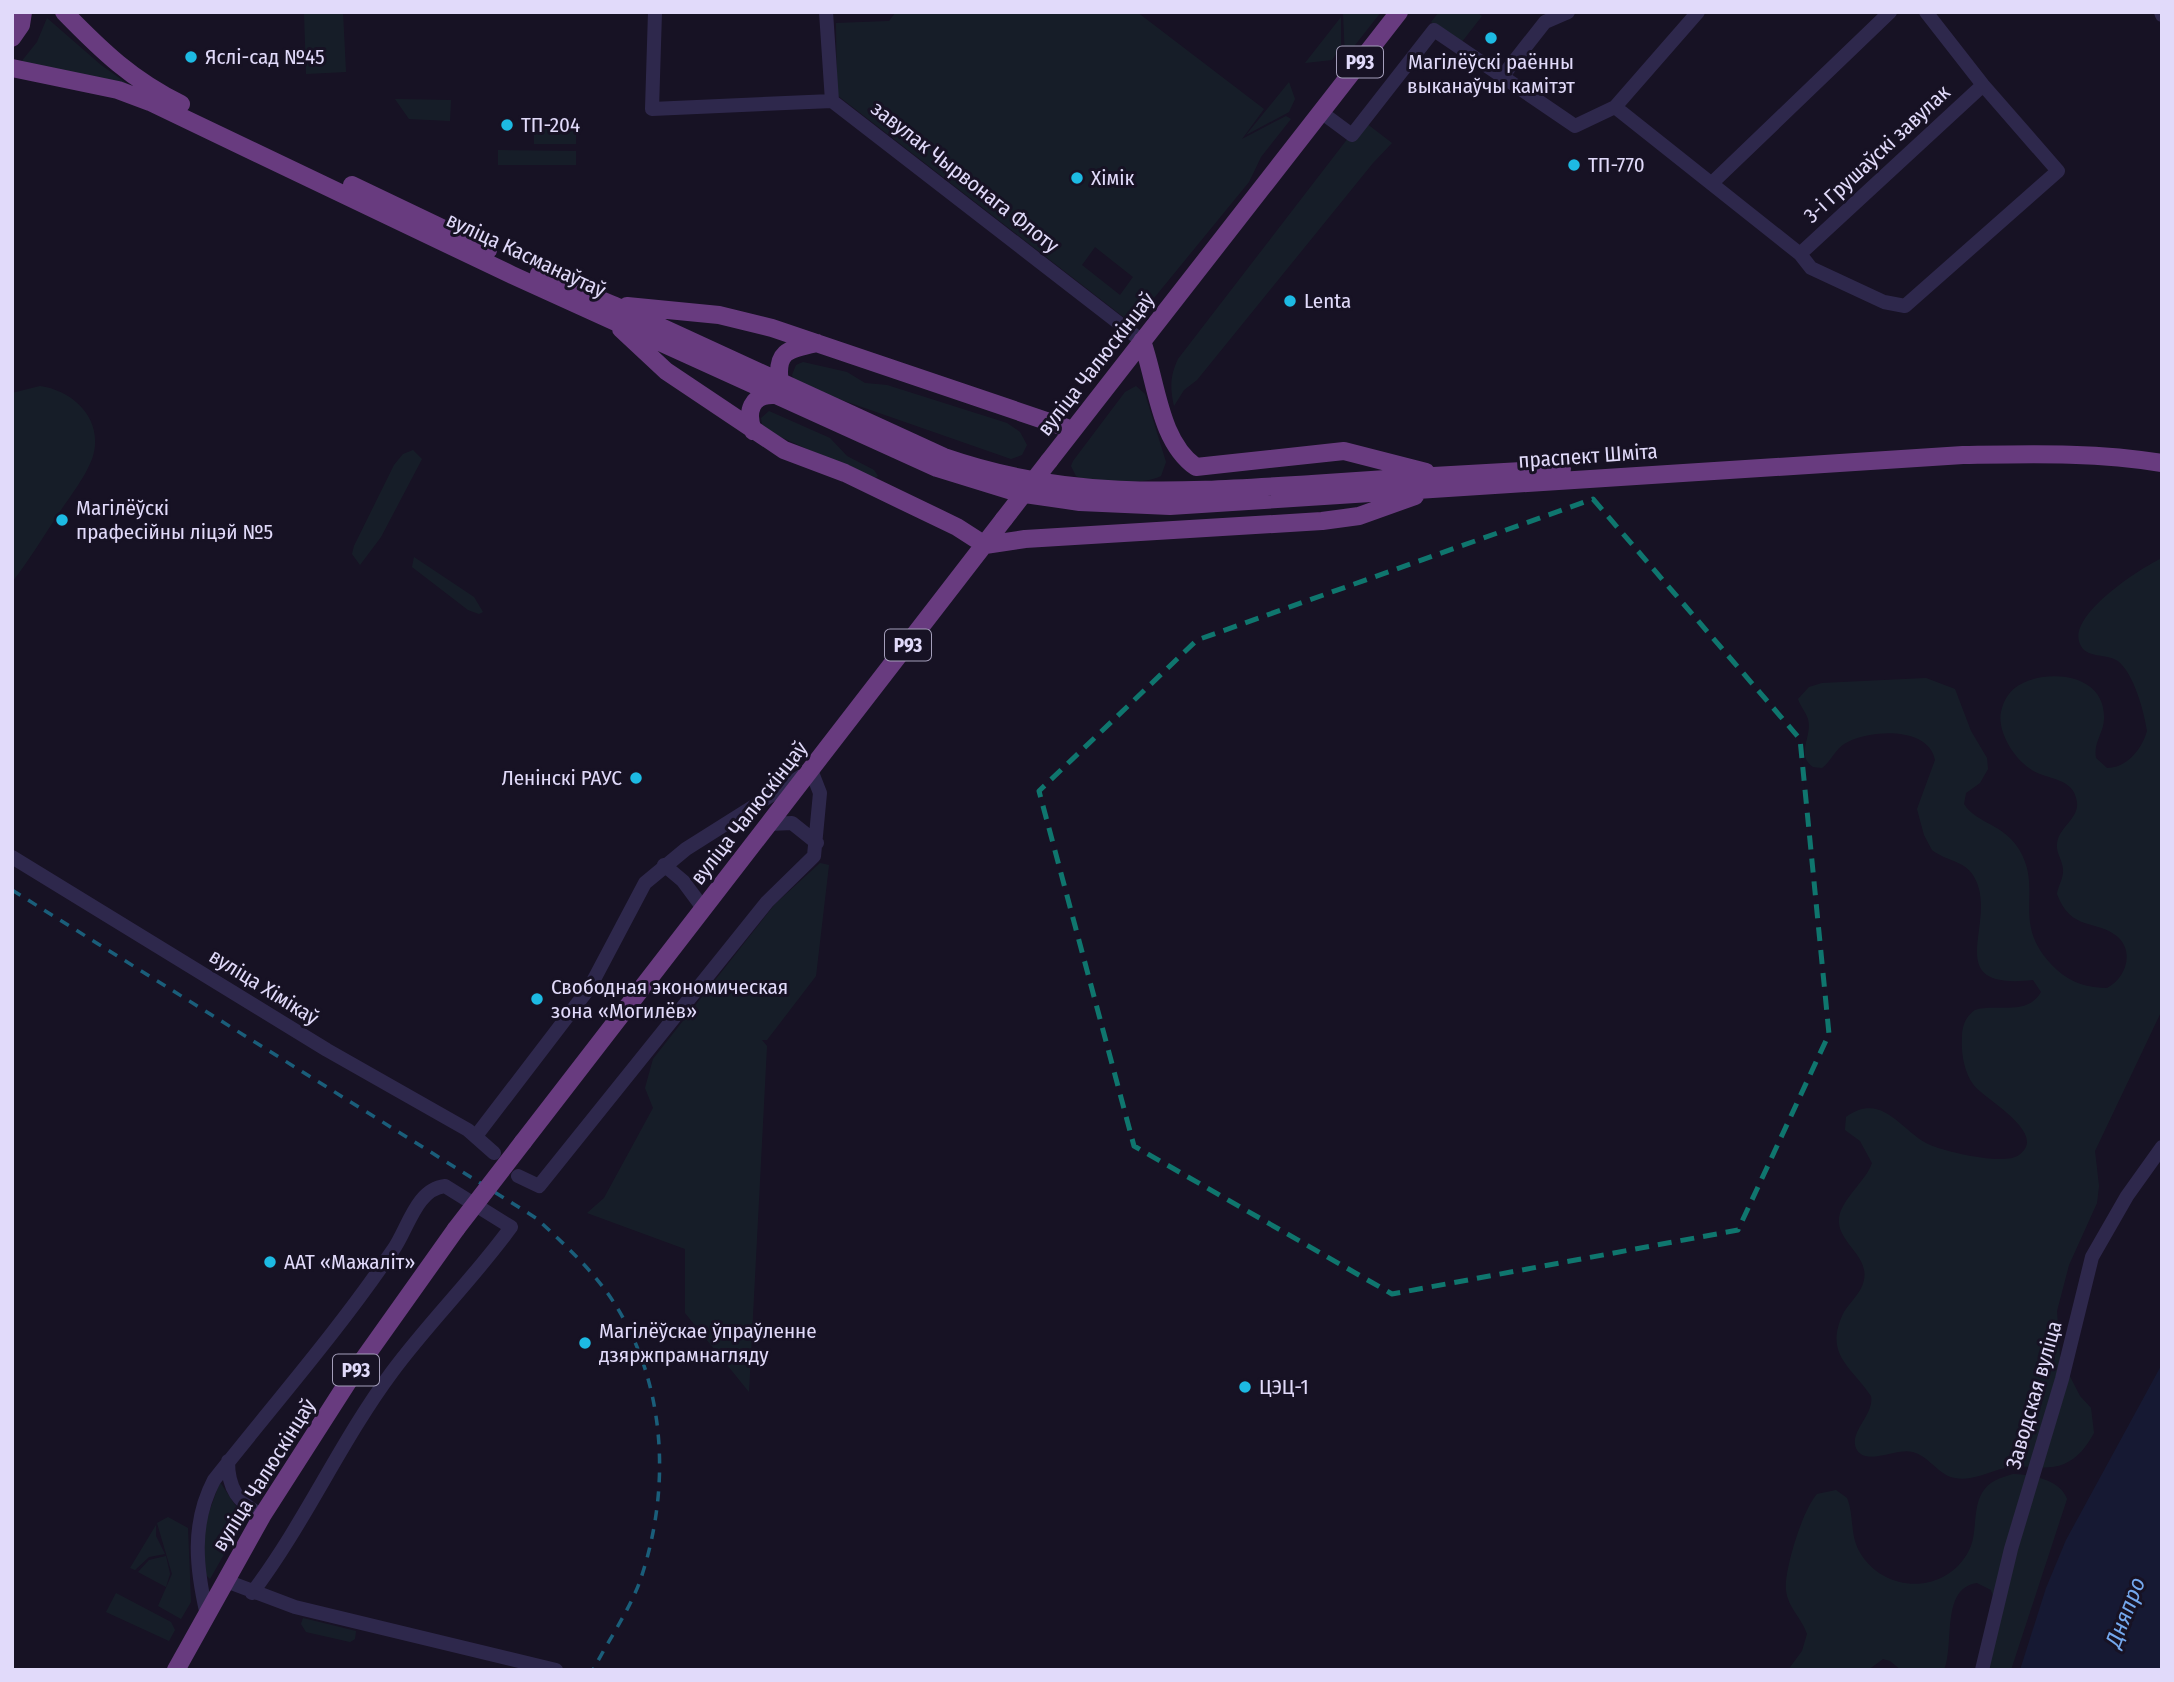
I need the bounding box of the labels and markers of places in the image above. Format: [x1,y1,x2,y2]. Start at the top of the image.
marker: Магілёўскі раённы выканаўчы камітэт [1483,30,1499,46]
place label: Яслі-сад №45 [205,44,325,70]
marker: Яслі-сад №45 [183,49,199,65]
place label: Магілёўскі раённы выканаўчы камітэт [1407,49,1575,99]
place label: ТП-204 [521,112,580,138]
marker: ТП-204 [499,117,515,133]
place label: ТП-770 [1588,152,1645,178]
marker: ТП-770 [1566,157,1582,173]
place label: Хімік [1091,165,1135,191]
marker: Хімік [1069,170,1085,186]
place label: Lenta [1304,288,1351,314]
marker: Lenta [1282,293,1298,309]
place label: Магілёўскі прафесійны ліцэй №5 [76,495,273,545]
marker: Магілёўскі прафесійны ліцэй №5 [54,512,70,528]
place label: Ленінскі РАУС [501,765,622,791]
marker: Ленінскі РАУС [628,770,644,786]
place label: Свободная экономическая зона «Могилёв» [551,974,788,1024]
marker: Свободная экономическая зона «Могилёв» [529,991,545,1007]
place label: ААТ «Мажаліт» [284,1249,415,1275]
marker: ААТ «Мажаліт» [262,1254,278,1270]
place label: Магілёўскае ўпраўленне дзяржпрамнагляду [599,1318,817,1368]
marker: Магілёўскае ўпраўленне дзяржпрамнагляду [577,1335,593,1351]
place label: ЦЭЦ-1 [1259,1374,1309,1400]
marker: ЦЭЦ-1 [1237,1379,1253,1395]

